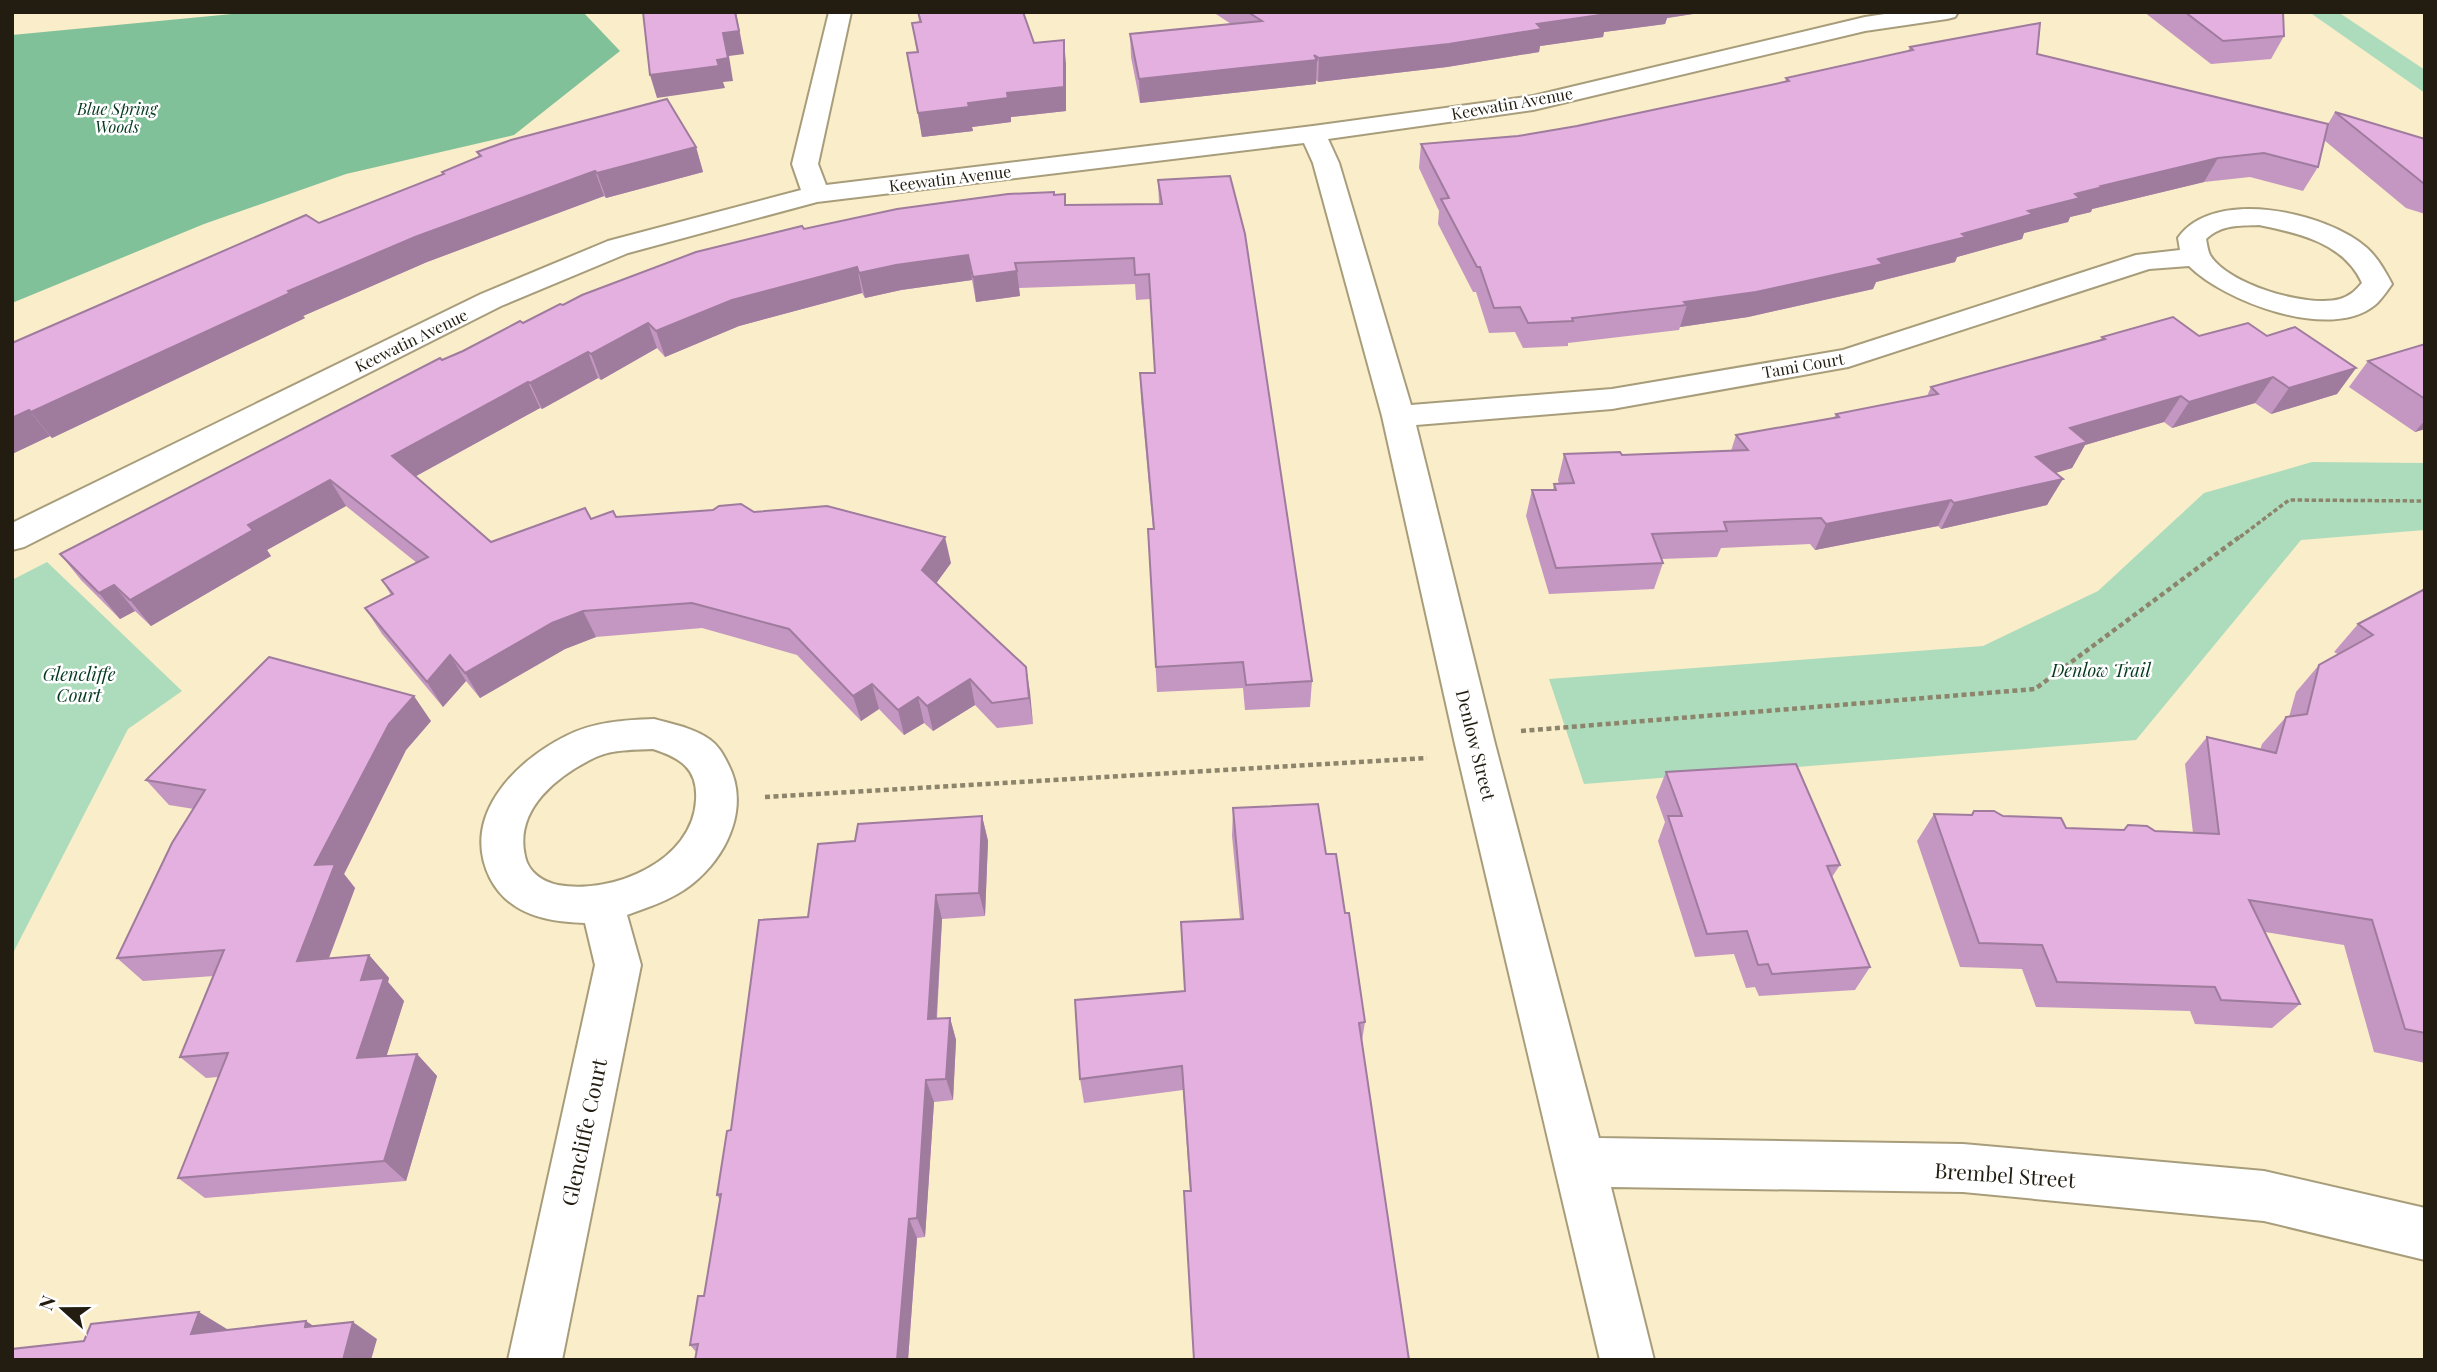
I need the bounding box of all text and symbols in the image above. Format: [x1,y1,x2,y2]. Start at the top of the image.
street label: Keewatin Avenue [1450,82,1574,124]
park label: Blue Spring Woods [76,98,159,137]
street label: Keewatin Avenue [888,160,1012,196]
street label: Keewatin Avenue [351,304,471,376]
street label: Tami Court [1761,347,1846,382]
park label: Denlow Trail [2050,658,2152,682]
park label: Glencliffe Court [43,662,116,707]
street label: Denlow Street [1451,687,1502,804]
street label: Glencliffe Court [554,1055,612,1208]
street label: Brembel Street [1934,1155,2077,1193]
north arrow [28,1274,98,1344]
text: N [32,1291,61,1314]

